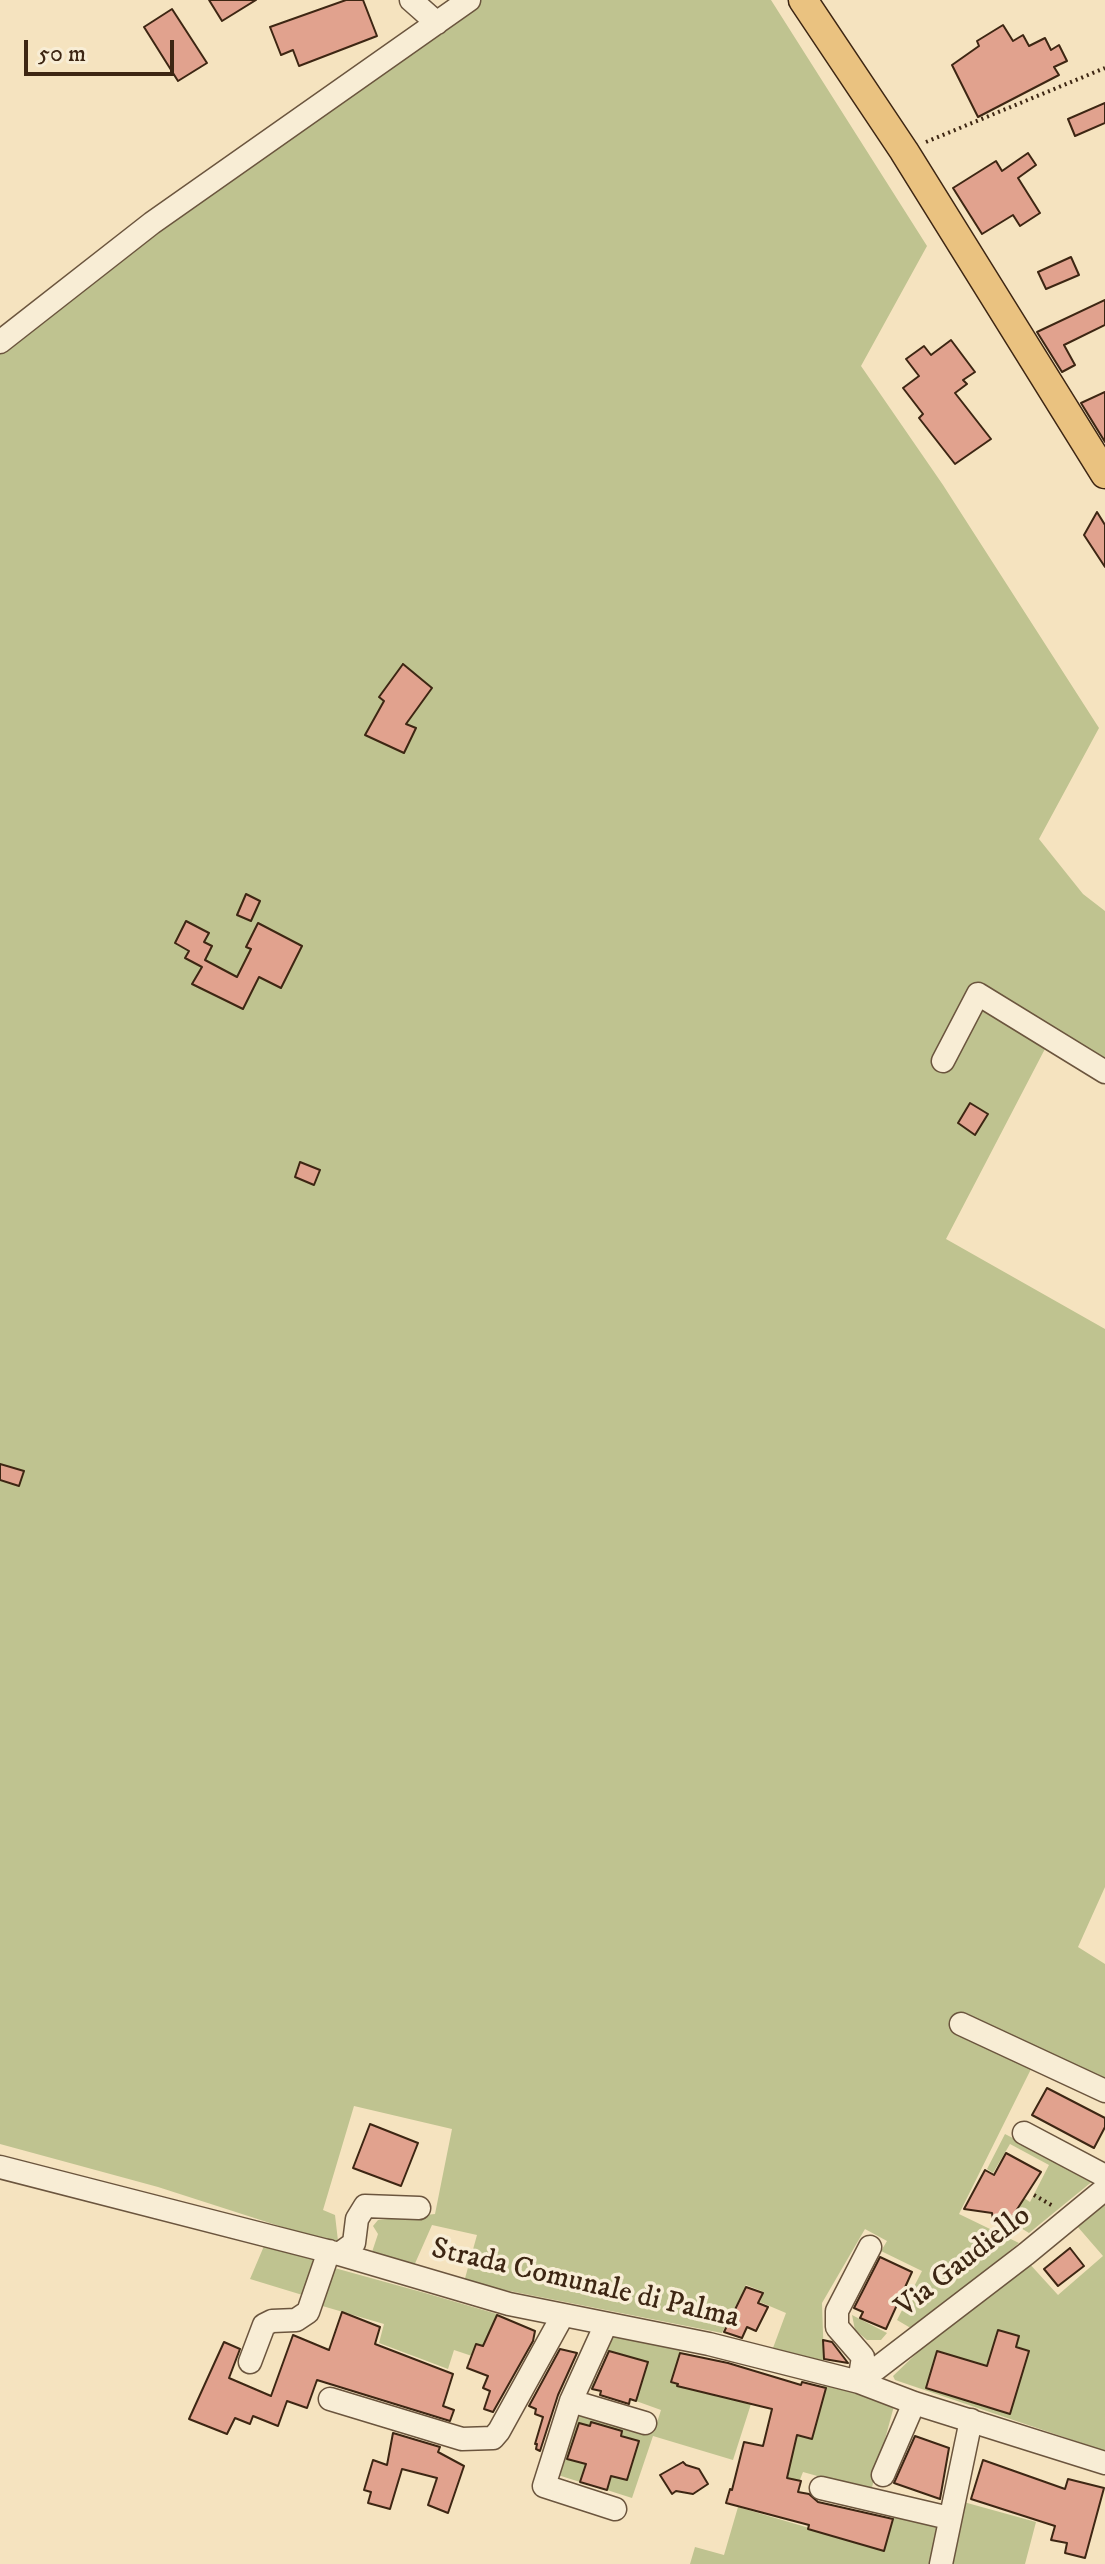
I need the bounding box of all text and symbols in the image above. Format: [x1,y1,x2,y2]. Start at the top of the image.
scale bar [28,24,178,74]
text: 50 m [38,39,86,69]
street label: Via Gaudiello [889,2199,1039,2327]
street label: Strada Comunale di Palma [428,2232,742,2338]

